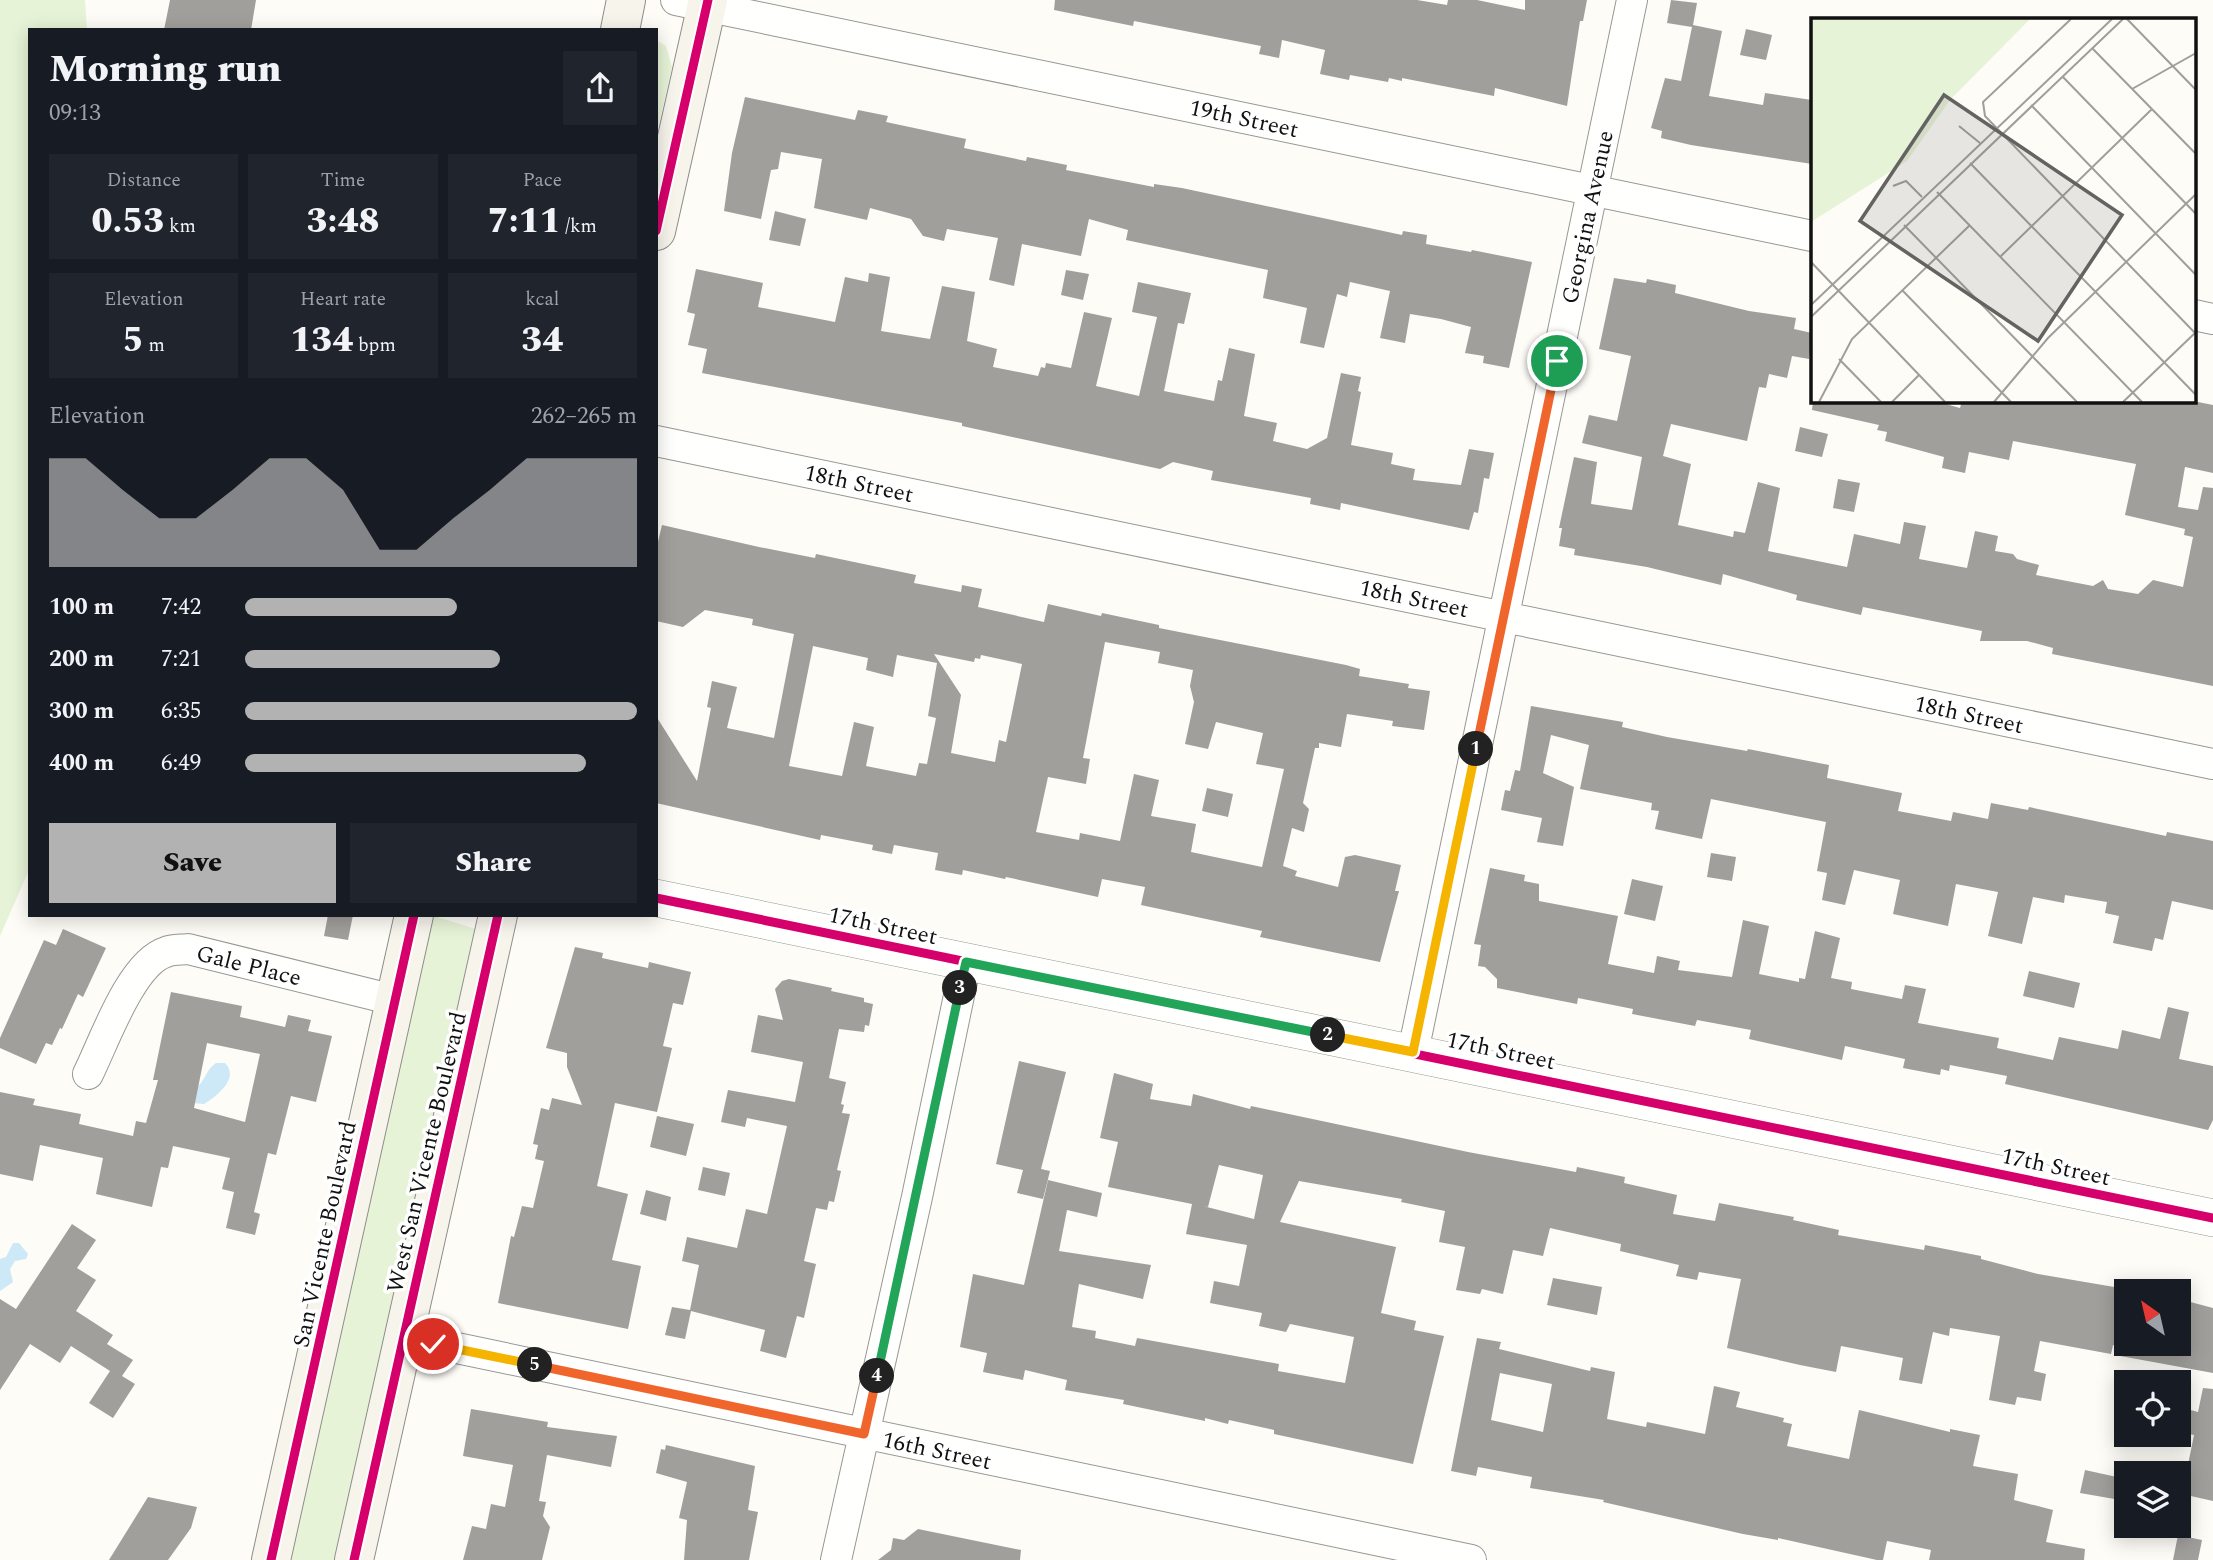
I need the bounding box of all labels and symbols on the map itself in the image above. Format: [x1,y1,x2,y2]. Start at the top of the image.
inset map [1811,18,2196,402]
street label: 19th Street [1186,91,1301,148]
street label: Georgina Avenue [1553,127,1624,307]
pin [1527,331,1587,391]
street label: 18th Street [801,456,916,513]
street label: 18th Street [1356,571,1471,628]
street label: 18th Street [1911,687,2026,744]
pin: 1 [1458,732,1494,766]
street label: 17th Street [825,898,940,955]
street label: Gale Place [192,936,305,996]
pin: 3 [942,970,978,1006]
street label: West San Vicente Boulevard [378,1008,477,1296]
pin: 2 [1310,1018,1346,1052]
street label: 17th Street [1443,1023,1558,1080]
street label: San Vicente Boulevard [284,1118,367,1351]
street label: 17th Street [1998,1139,2113,1196]
north arrow [2114,1279,2191,1356]
pin [403,1314,463,1374]
pin: 5 [518,1348,552,1382]
pin: 4 [860,1358,894,1394]
street label: 16th Street [879,1423,994,1480]

